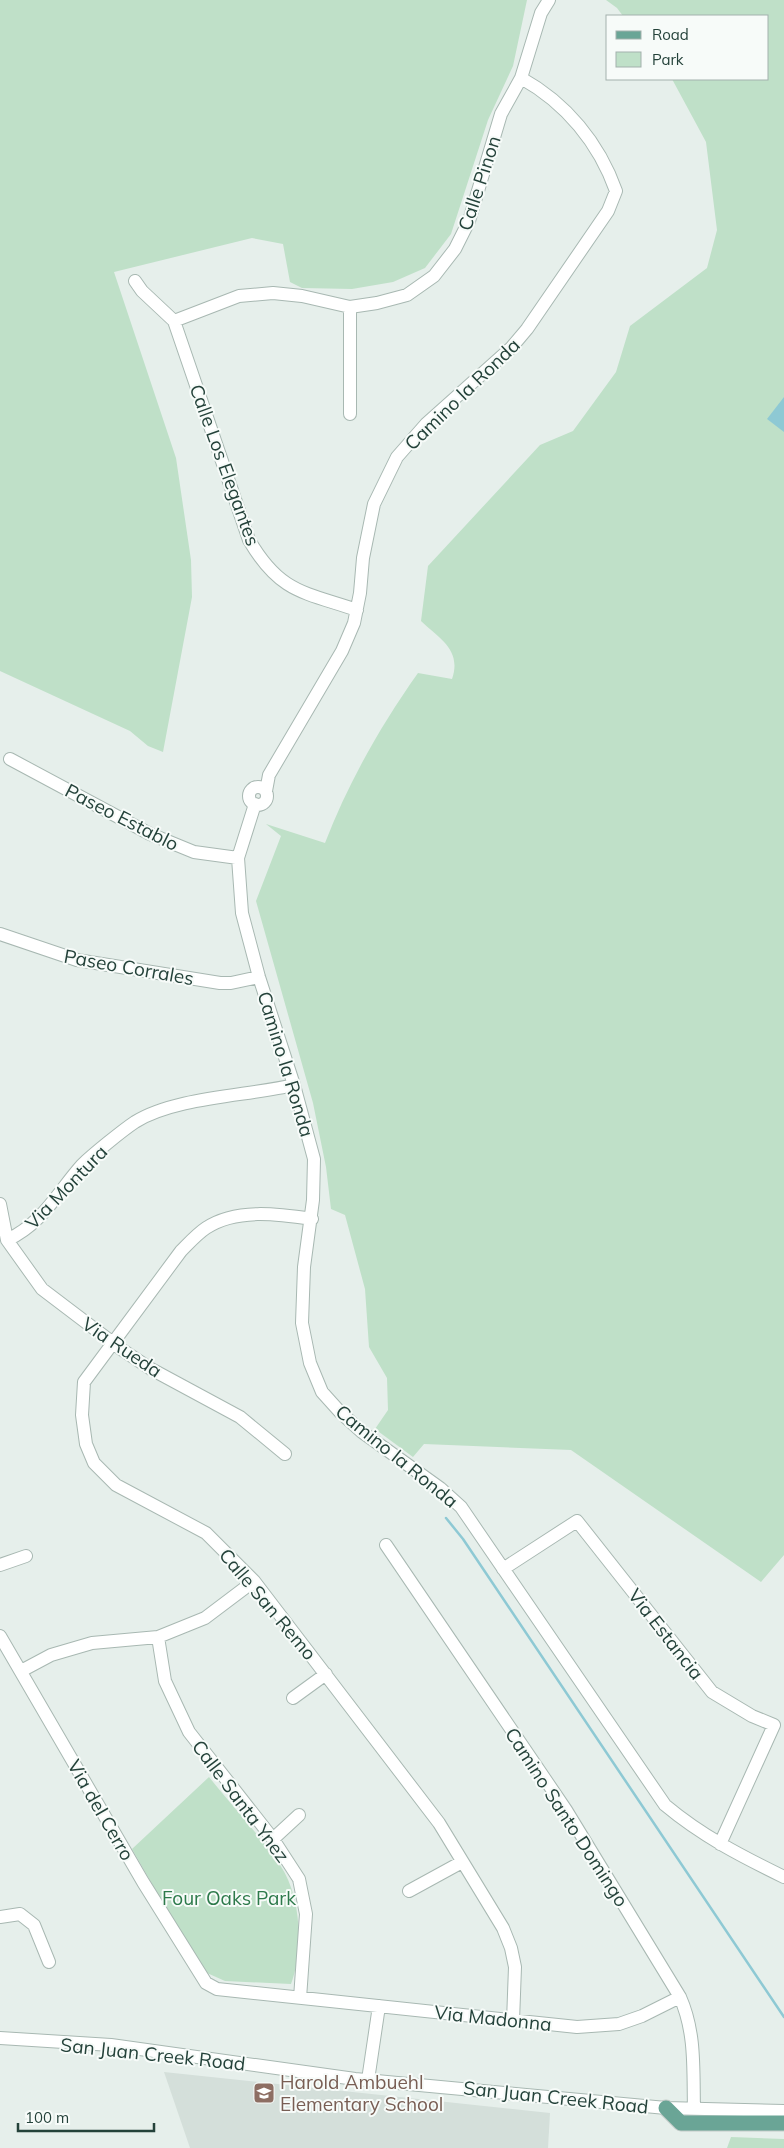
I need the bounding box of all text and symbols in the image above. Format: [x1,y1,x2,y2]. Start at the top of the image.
legend [606,15,769,80]
text: Road [652,25,689,44]
text: Park [652,50,684,69]
street label: Calle Pinon [452,132,506,234]
street label: Camino la Ronda [399,333,525,455]
street label: Calle Los Elegantes [185,381,265,549]
street label: Paseo Establo [61,778,183,856]
street label: Paseo Corrales [62,944,196,990]
street label: Camino la Ronda [252,988,320,1140]
street label: Via Montura [20,1140,112,1234]
street label: Via Rueda [77,1311,167,1383]
street label: Camino la Ronda [331,1399,463,1513]
street label: Calle San Remo [214,1543,322,1665]
street label: Via Estancia [623,1584,709,1684]
street label: Camino Santo Domingo [500,1723,634,1911]
street label: Calle Santa Ynez [187,1735,295,1867]
street label: Via del Cerro [62,1755,140,1865]
park label: Four Oaks Park [162,1886,296,1910]
street label: Via Madonna [433,2000,553,2036]
street label: San Juan Creek Road [59,2032,247,2076]
place label: Harold Ambuehl Elementary School [280,2070,443,2116]
street label: San Juan Creek Road [462,2075,650,2119]
school or university icon: Harold Ambuehl Elementary School [252,2081,276,2105]
scale bar [18,2100,154,2132]
text: 100 m [25,2108,69,2127]

